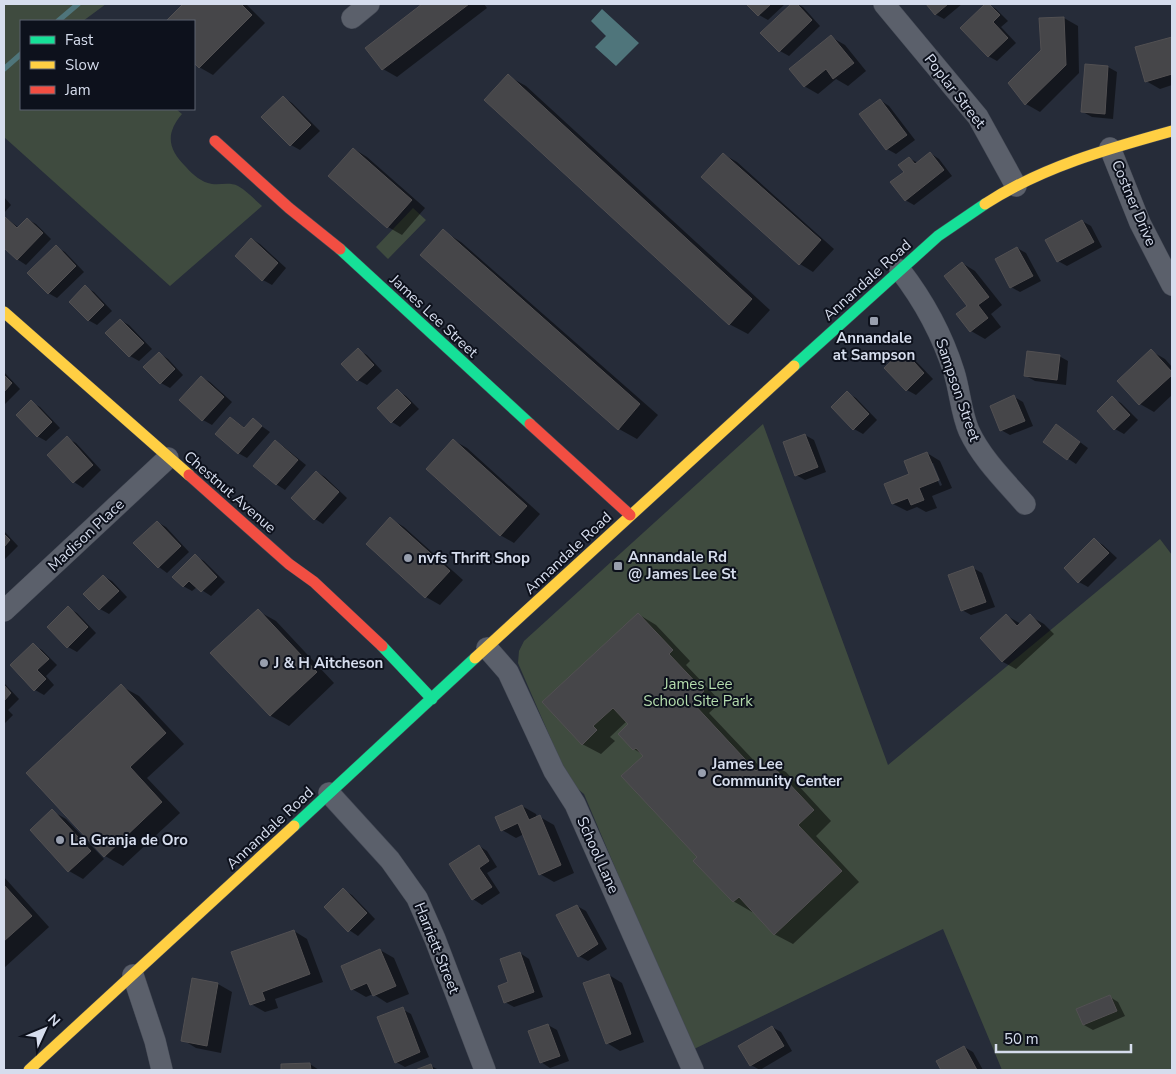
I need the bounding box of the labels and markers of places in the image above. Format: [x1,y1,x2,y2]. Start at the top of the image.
marker: Annandale at Sampson [868,315,880,327]
place label: Annandale at Sampson [833,328,915,365]
place label: Annandale Rd @ James Lee St [628,547,737,584]
place label: nvfs Thrift Shop [418,548,530,568]
marker: nvfs Thrift Shop [402,552,414,564]
marker: Annandale Rd @ James Lee St [612,560,624,572]
place label: J & H Aitcheson [273,653,383,673]
marker: J & H Aitcheson [258,657,270,669]
place label: James Lee Community Center [711,754,842,791]
marker: James Lee Community Center [696,767,708,779]
place label: La Granja de Oro [70,830,188,850]
marker: La Granja de Oro [54,834,66,846]

